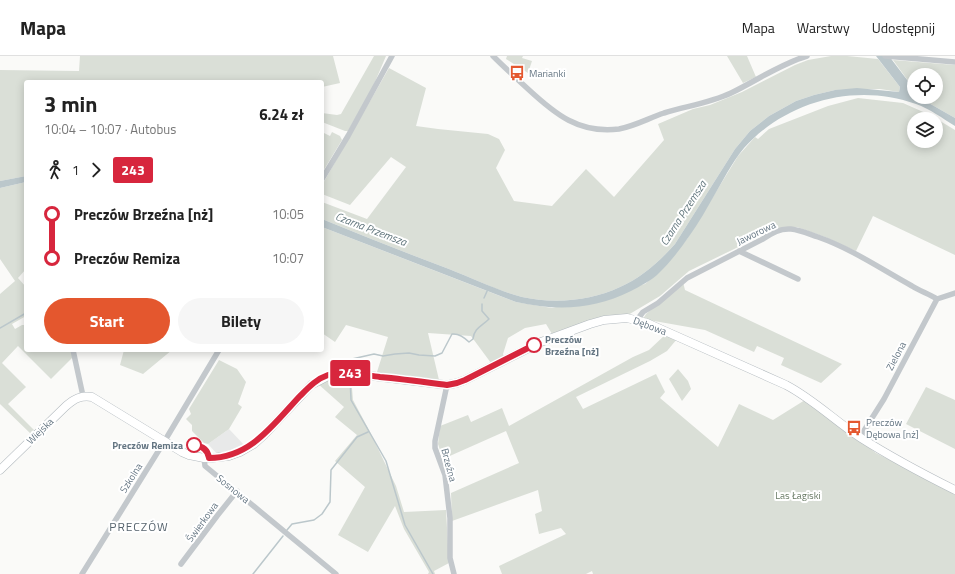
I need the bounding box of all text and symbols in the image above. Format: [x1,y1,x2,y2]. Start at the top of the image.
text: Mapa [20,13,66,42]
text: Mapa [742,17,775,38]
text: Warstwy [797,17,850,38]
text: Udostępnij [872,17,935,38]
bus stop icon: Marianki [508,64,526,82]
place label: Marianki [529,66,565,81]
map controls [907,68,943,148]
button: locate [907,68,943,104]
text: 3 min [44,87,97,121]
text: 6.24 zł [259,103,304,126]
button: layers [907,112,943,148]
text: 10:04 – 10:07 · Autobus [44,119,176,139]
icon: walk [44,159,66,181]
icon: forward [85,159,107,181]
text: 243 [121,159,145,180]
text: 1 [72,160,79,180]
water label: Czarna Przemsza [656,177,710,249]
text: Preczów Brzeźna [nż] [74,203,213,226]
text: 10:05 [272,204,304,224]
water label: Czarna Przemsza [333,208,409,250]
street label: Jaworowa [734,217,778,249]
text: Preczów Remiza [74,247,180,270]
text: 10:07 [272,248,304,268]
button: Start [44,298,170,344]
button: Bilety [178,298,304,344]
street label: Dębowa [631,313,669,339]
place label: Preczów Brzeźna [nż] [545,332,599,359]
marker: Preczów Brzeźna [nż] [526,337,542,353]
street label: Zielona [882,339,910,373]
line badge: 243 [327,360,373,386]
text: 243 [338,362,362,383]
street label: Wiejska [23,414,57,448]
place label: Preczów Dębowa [nż] [866,415,919,442]
bus stop icon: Preczów Dębowa [nż] [845,419,863,437]
marker: Preczów Remiza [186,437,202,453]
place label: Preczów Remiza [112,438,183,453]
street label: Brzeźna [437,447,461,483]
street label: Szkolna [116,460,146,496]
street label: Sosnowa [213,471,253,507]
park label: Las Łagiski [775,488,821,503]
street label: Świerkowa [182,499,222,545]
district label: PRECZÓW [109,517,169,536]

